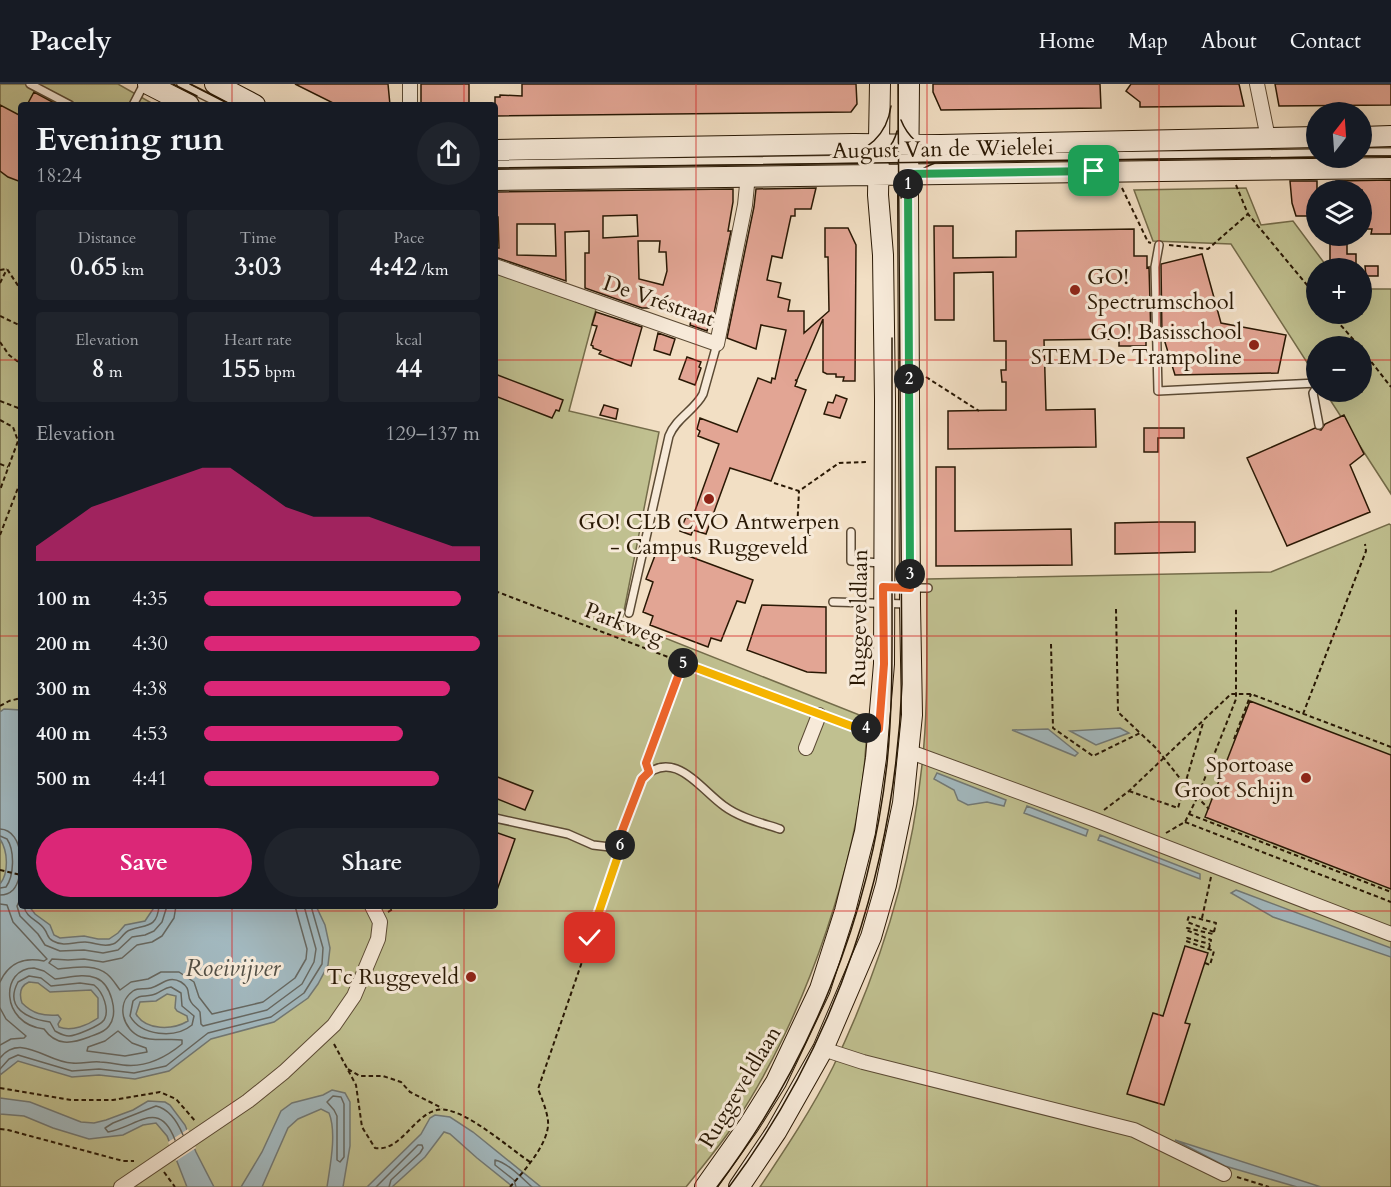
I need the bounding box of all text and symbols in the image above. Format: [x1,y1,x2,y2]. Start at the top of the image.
text: Pacely [30,22,112,60]
text: Home [1039,27,1095,56]
text: Map [1128,27,1168,56]
text: About [1201,27,1257,56]
text: Contact [1290,27,1361,56]
north arrow [1306,102,1372,168]
map controls [1306,102,1372,402]
text: Evening run [36,117,224,162]
button: share [417,122,480,185]
street label: August Van de Wielelei [832,132,1054,166]
pin [1068,145,1119,196]
icon: arrive [1077,154,1110,187]
text: 18:24 [36,162,82,189]
pin: 1 [893,169,923,199]
text: 1 [904,173,912,195]
button: layers [1306,180,1372,246]
text: Distance [78,227,136,249]
text: Time [239,227,277,249]
text: Pace [394,227,424,249]
text: 0.65 [70,249,118,284]
text: 3:03 [234,249,282,284]
text: 4:42 [369,249,417,284]
button: + [1306,258,1372,324]
text: km [118,259,144,281]
text: /km [417,259,449,281]
place label: GO! Spectrumschool [1087,262,1235,317]
street label: De Vréstraat [599,268,719,334]
marker: GO! Spectrumschool [1068,283,1082,297]
place label: GO! Basisschool STEM De Trampoline [1031,317,1242,372]
text: Elevation [75,329,139,351]
text: Heart rate [224,329,292,351]
text: kcal [396,329,422,351]
button: − [1306,336,1372,402]
marker: GO! Basisschool STEM De Trampoline [1247,338,1261,352]
text: 8 [91,351,105,386]
text: 155 [221,351,261,386]
text: 44 [396,351,422,386]
text: m [105,361,123,383]
text: bpm [261,361,295,383]
pin: 2 [894,364,924,394]
text: 2 [905,368,913,390]
text: Elevation [36,420,115,447]
text: 129–137 m [385,420,480,447]
marker: GO! CLB CVO Antwerpen - Campus Ruggeveld [702,492,716,506]
place label: GO! CLB CVO Antwerpen - Campus Ruggeveld [578,507,840,562]
street label: Ruggeveldlaan [843,548,875,687]
pin: 3 [895,559,925,589]
text: 3 [906,563,914,585]
text: 100 m [36,585,91,612]
text: 4:35 [132,585,168,612]
street label: Parkweg [580,595,668,653]
text: 200 m [36,630,91,657]
text: 4:30 [132,630,168,657]
pin: 5 [668,648,698,678]
text: 5 [679,652,687,674]
text: 300 m [36,675,91,702]
text: 4:38 [132,675,168,702]
pin: 4 [851,713,881,743]
text: 4 [862,717,870,739]
text: 400 m [36,720,91,747]
text: 4:53 [132,720,168,747]
place label: Sportoase Groot Schijn [1174,750,1294,805]
text: 500 m [36,765,91,792]
text: 4:41 [132,765,168,792]
marker: Sportoase Groot Schijn [1299,771,1313,785]
button: Save [36,828,252,897]
button: Share [264,828,480,897]
pin: 6 [605,830,635,860]
text: 6 [616,834,624,856]
pin [564,912,615,963]
icon: check [573,921,606,954]
water label: Roeivijver [186,952,282,985]
place label: Tc Ruggeveld [327,962,459,992]
marker: Tc Ruggeveld [464,970,478,984]
street label: Ruggeveldlaan [692,1020,789,1154]

